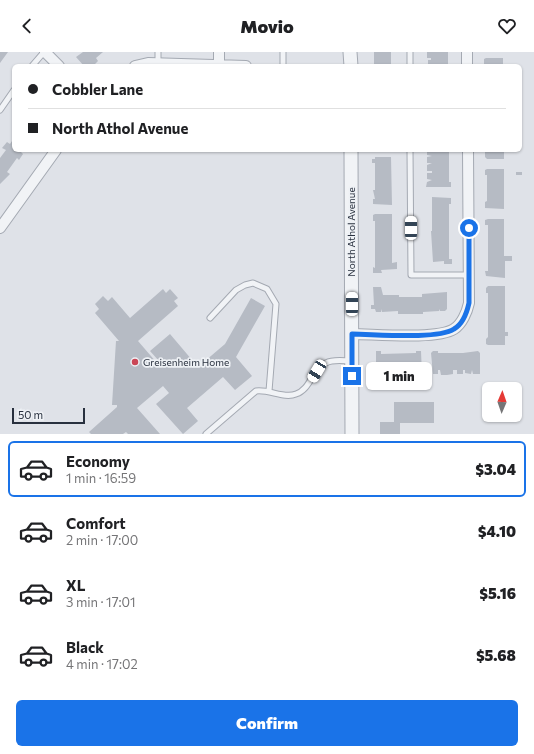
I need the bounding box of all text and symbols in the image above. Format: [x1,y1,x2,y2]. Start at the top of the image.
icon: back [16,15,38,37]
text: Movio [240,15,294,37]
icon: heart [496,15,518,37]
text: Cobbler Lane [52,80,143,98]
text: North Athol Avenue [52,119,188,137]
street label: North Athol Avenue [345,187,357,277]
car [405,216,417,240]
route start [460,219,478,237]
car [346,292,358,316]
place label: Greisenheim Home [143,356,229,368]
marker: Greisenheim Home [130,357,140,367]
car [306,358,328,384]
callout: 1 min [366,362,432,390]
route end [343,367,361,385]
text: 1 min [383,368,415,384]
north arrow [482,382,522,422]
map controls [482,382,522,422]
scale bar [12,406,85,425]
text: 50 m [18,408,43,421]
icon: car [18,451,54,487]
text: Economy [66,452,130,470]
text: $3.04 [475,460,516,478]
text: 1 min · 16:59 [66,470,136,486]
icon: car [18,513,54,549]
text: Comfort [66,514,126,532]
text: $4.10 [478,522,516,540]
text: 2 min · 17:00 [66,532,138,548]
icon: car [18,575,54,611]
text: XL [66,576,85,594]
text: $5.16 [479,584,516,602]
text: 3 min · 17:01 [66,594,136,610]
icon: car [18,637,54,673]
text: Black [66,638,104,656]
text: $5.68 [476,646,516,664]
text: 4 min · 17:02 [66,656,138,672]
button: Confirm [16,700,518,746]

